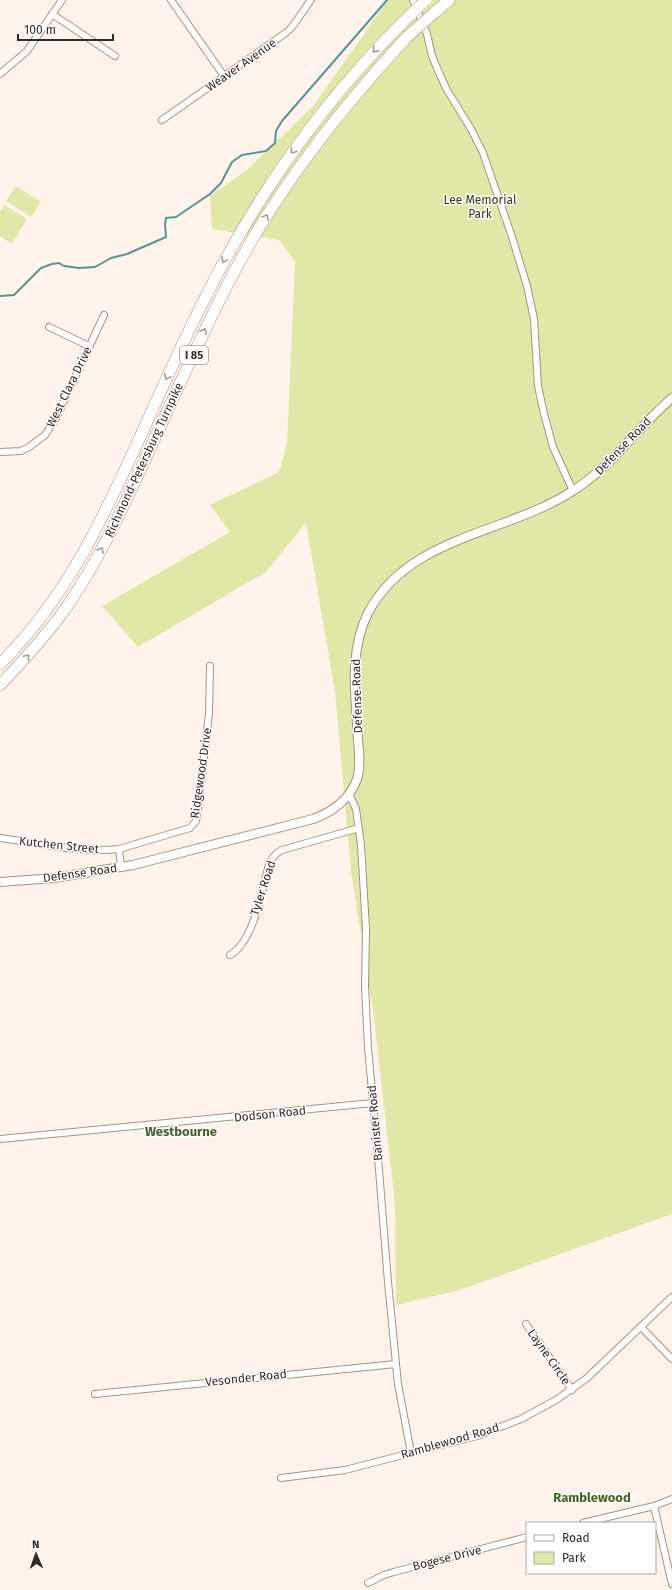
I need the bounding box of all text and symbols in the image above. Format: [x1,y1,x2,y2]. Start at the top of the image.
scale bar [18,16,113,42]
text: 100 m [24,23,56,37]
street label: Weaver Avenue [203,36,279,94]
one-way arrow [373,45,380,53]
one-way arrow [291,146,298,153]
park label: Lee Memorial Park [443,193,517,221]
one-way arrow [261,214,268,221]
one-way arrow [221,256,229,264]
one-way arrow [199,328,207,336]
street label: West Clara Drive [43,344,95,430]
road number: I 85 [180,346,208,364]
one-way arrow [164,373,172,381]
street label: Richmond-Petersburg Turnpike [102,380,186,540]
street label: Defense Road [592,414,654,478]
one-way arrow [97,547,104,554]
one-way arrow [22,654,29,661]
street label: Defense Road [349,658,365,734]
street label: Ridgewood Drive [188,727,214,819]
street label: Kutchen Street [18,834,100,856]
street label: Tyler Road [248,859,278,917]
street label: Defense Road [42,861,118,885]
street label: Banister Road [365,1085,385,1161]
street label: Dodson Road [233,1103,307,1125]
district label: Westbourne [145,1124,217,1139]
street label: Layne Circle [525,1326,573,1388]
street label: Vesonder Road [205,1367,287,1389]
street label: Ramblewood Road [399,1420,501,1462]
district label: Ramblewood [553,1490,631,1505]
legend [526,1522,656,1574]
text: Road [562,1531,590,1545]
north arrow [16,1534,56,1574]
text: N [32,1538,40,1551]
street label: Bogese Drive [411,1543,483,1573]
text: Park [562,1551,586,1565]

